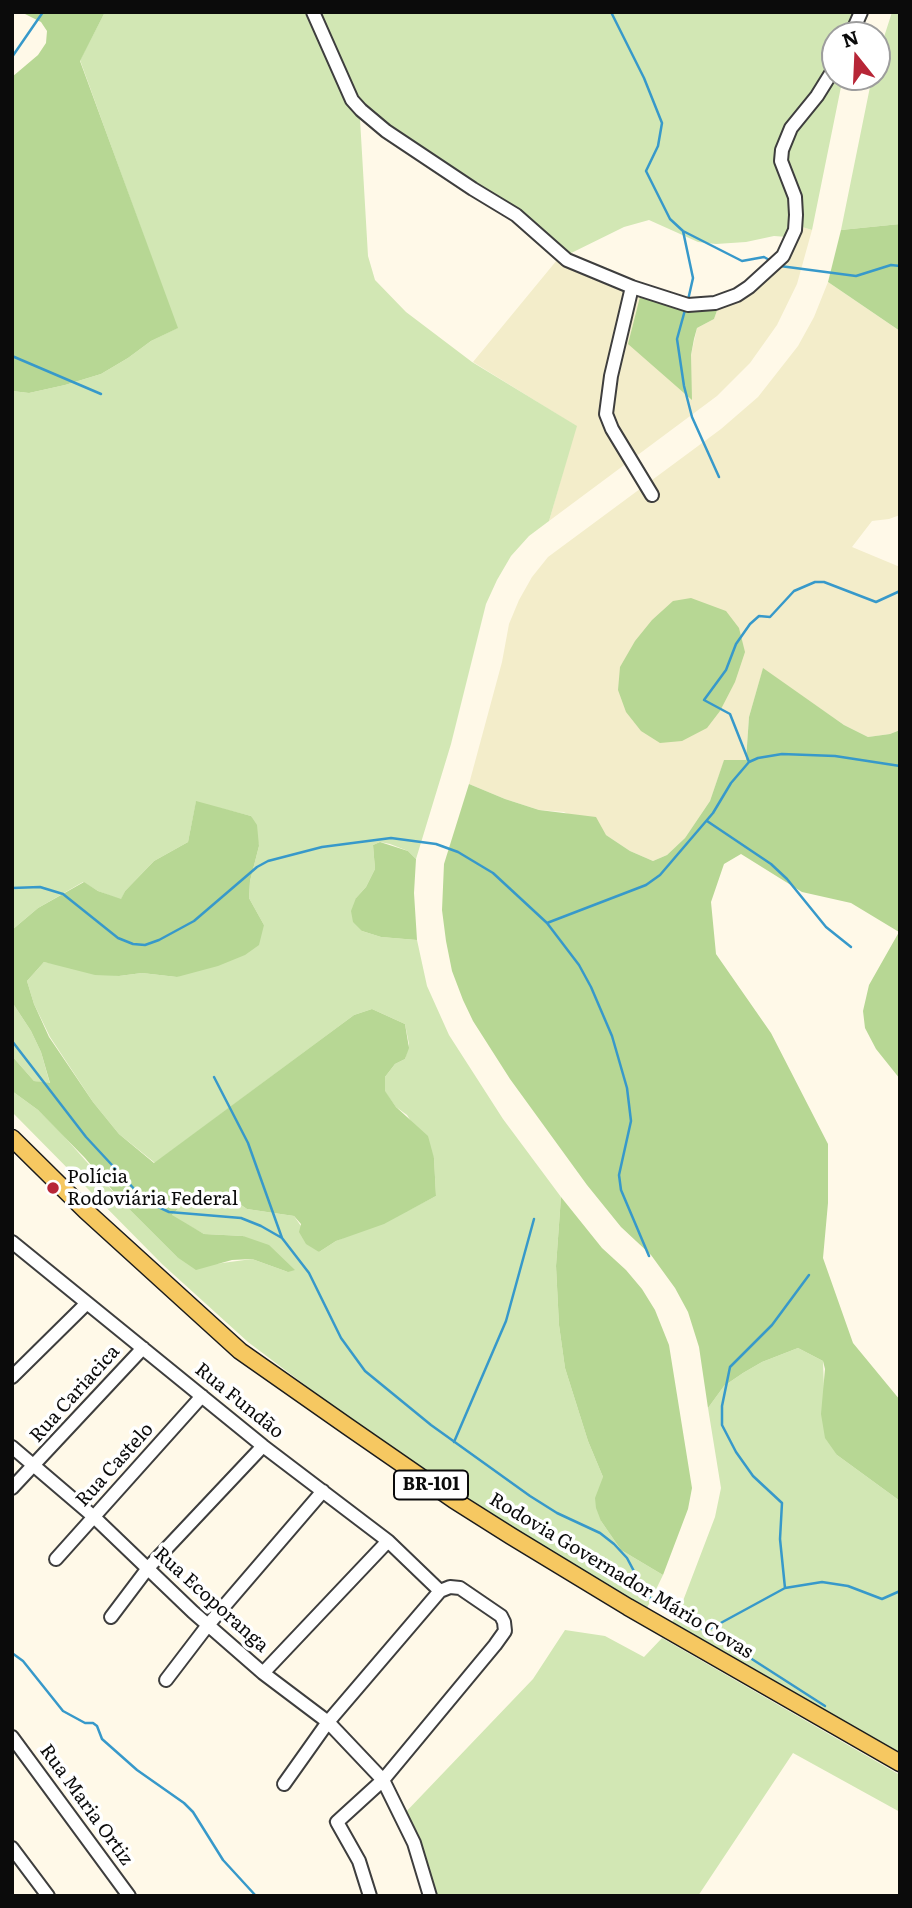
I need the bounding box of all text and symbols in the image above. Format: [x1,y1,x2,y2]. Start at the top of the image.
north arrow [821,21,891,91]
text: N [838,22,862,54]
place label: Polícia Rodoviária Federal [67,1166,238,1210]
marker: Polícia Rodoviária Federal [45,1180,61,1196]
street label: Rua Cariacica [25,1341,125,1447]
street label: Rua Fundão [190,1358,288,1444]
street label: Rua Castelo [71,1418,159,1512]
road number: BR-101 [394,1470,468,1500]
street label: Rodovia Governador Mário Covas [485,1488,757,1664]
street label: Rua Ecoporanga [149,1543,273,1657]
street label: Rua Maria Ortiz [35,1740,137,1870]

